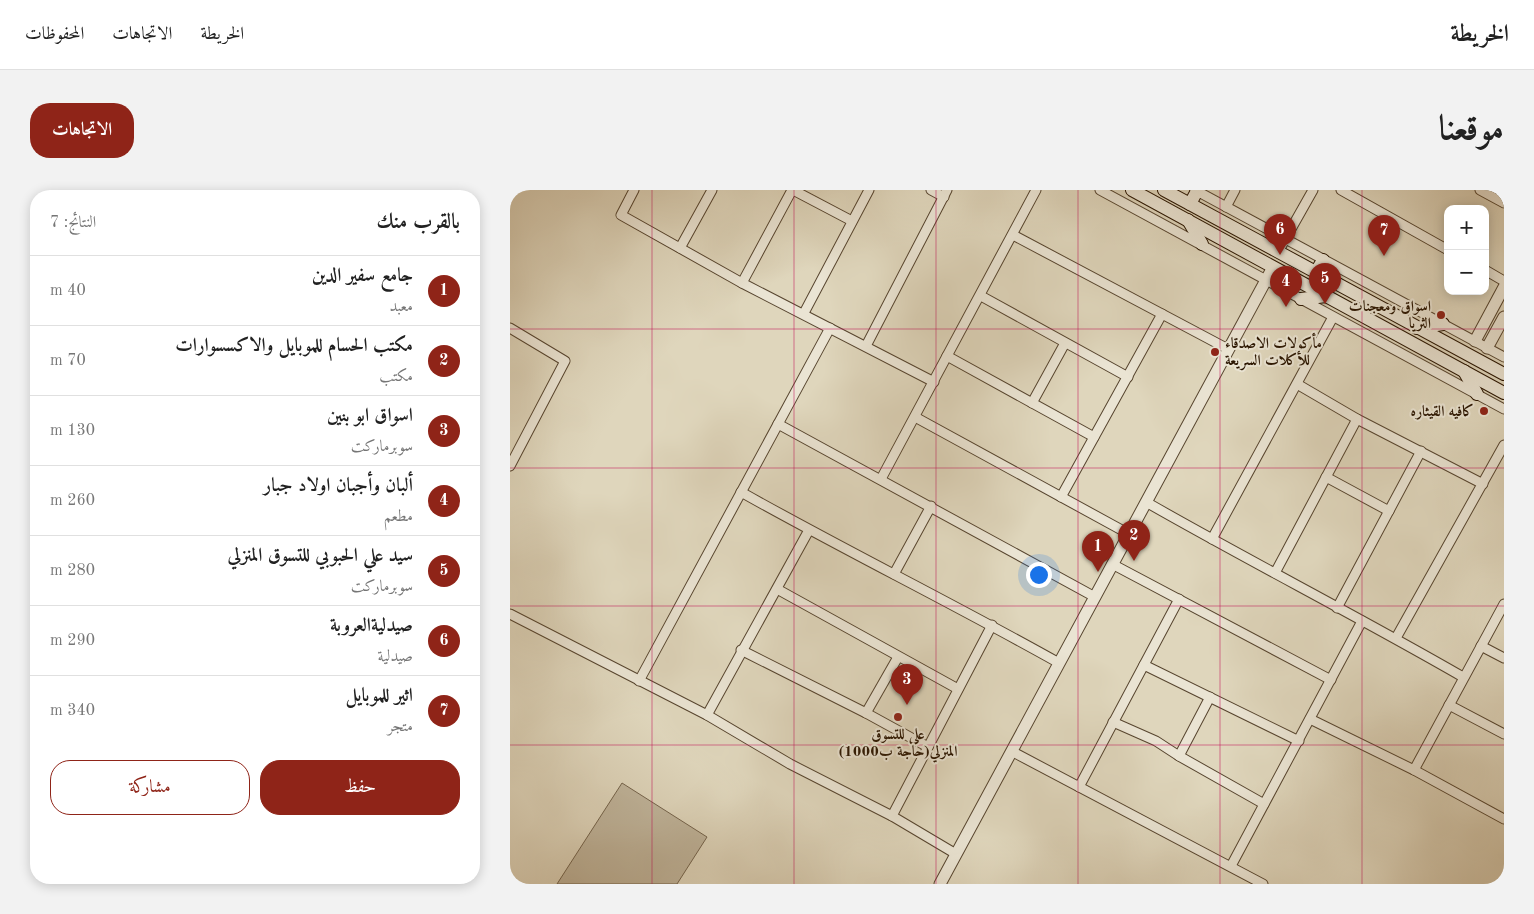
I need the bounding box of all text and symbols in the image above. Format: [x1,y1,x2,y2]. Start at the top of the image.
text: الخريطة [1451,23,1509,47]
text: المحفوظات [25,25,84,43]
text: الاتجاهات [112,25,172,43]
text: الخريطة [200,25,244,43]
button: الاتجاهات [30,103,134,158]
text: موقعنا [1439,112,1504,147]
map controls [1444,205,1489,295]
button: + [1444,205,1489,250]
text: بالقرب منك [377,212,460,233]
pin: 6 [1264,214,1296,255]
text: النتائج: 7 [50,215,96,231]
pin: 7 [1368,215,1400,256]
button: − [1444,250,1489,295]
pin: 5 [1309,263,1341,304]
pin: 4 [1270,266,1302,307]
text: جامع سفير الدين [312,267,413,286]
text: 40 m [50,283,86,299]
text: 1 [439,283,449,299]
text: معبد [389,299,413,315]
place label: اسواق ومعجنات الثريا [1349,299,1431,332]
marker: اسواق ومعجنات الثريا [1435,309,1447,321]
place label: مأكولات الاصدقاء للأكلات السريعة [1225,332,1322,371]
text: مكتب الحسام للموبايل والاكسسوارات [175,337,413,356]
marker: مأكولات الاصدقاء للأكلات السريعة [1209,346,1221,358]
text: 70 m [50,353,86,369]
text: 2 [439,353,449,369]
text: مكتب [379,369,413,385]
place label: كافيه القيثاره [1411,403,1474,420]
marker: كافيه القيثاره [1478,405,1490,417]
text: اسواق ابو بنين [327,407,413,426]
text: 130 m [50,423,95,439]
text: 3 [439,423,449,439]
text: سوبرماركت [351,439,413,455]
text: ألبان وأجبان اولاد جبار [264,477,413,496]
text: 260 m [50,493,95,509]
text: 4 [439,493,449,509]
text: مطعم [384,509,413,525]
pin: 2 [1118,520,1150,561]
pin: 1 [1082,531,1114,572]
text: سيد علي الحبوبي للتسوق المنزلي [227,547,413,566]
your location [1026,562,1052,588]
text: 280 m [50,563,95,579]
text: 5 [439,563,449,579]
text: سوبرماركت [351,579,413,595]
text: صيدليةالعروبة [330,617,413,636]
text: 290 m [50,633,95,649]
text: 6 [439,633,449,649]
text: صيدلية [378,649,413,665]
pin: 3 [891,664,923,705]
text: اثير للموبايل [346,687,413,706]
text: 340 m [50,703,95,719]
text: 7 [439,703,449,719]
marker: علي للتسوق المنزلي(حاجة ب1000) [892,711,904,723]
text: متجر [388,719,413,735]
place label: علي للتسوق المنزلي(حاجة ب1000) [839,727,957,763]
button: مشاركة [50,760,250,815]
button: حفظ [260,760,460,815]

